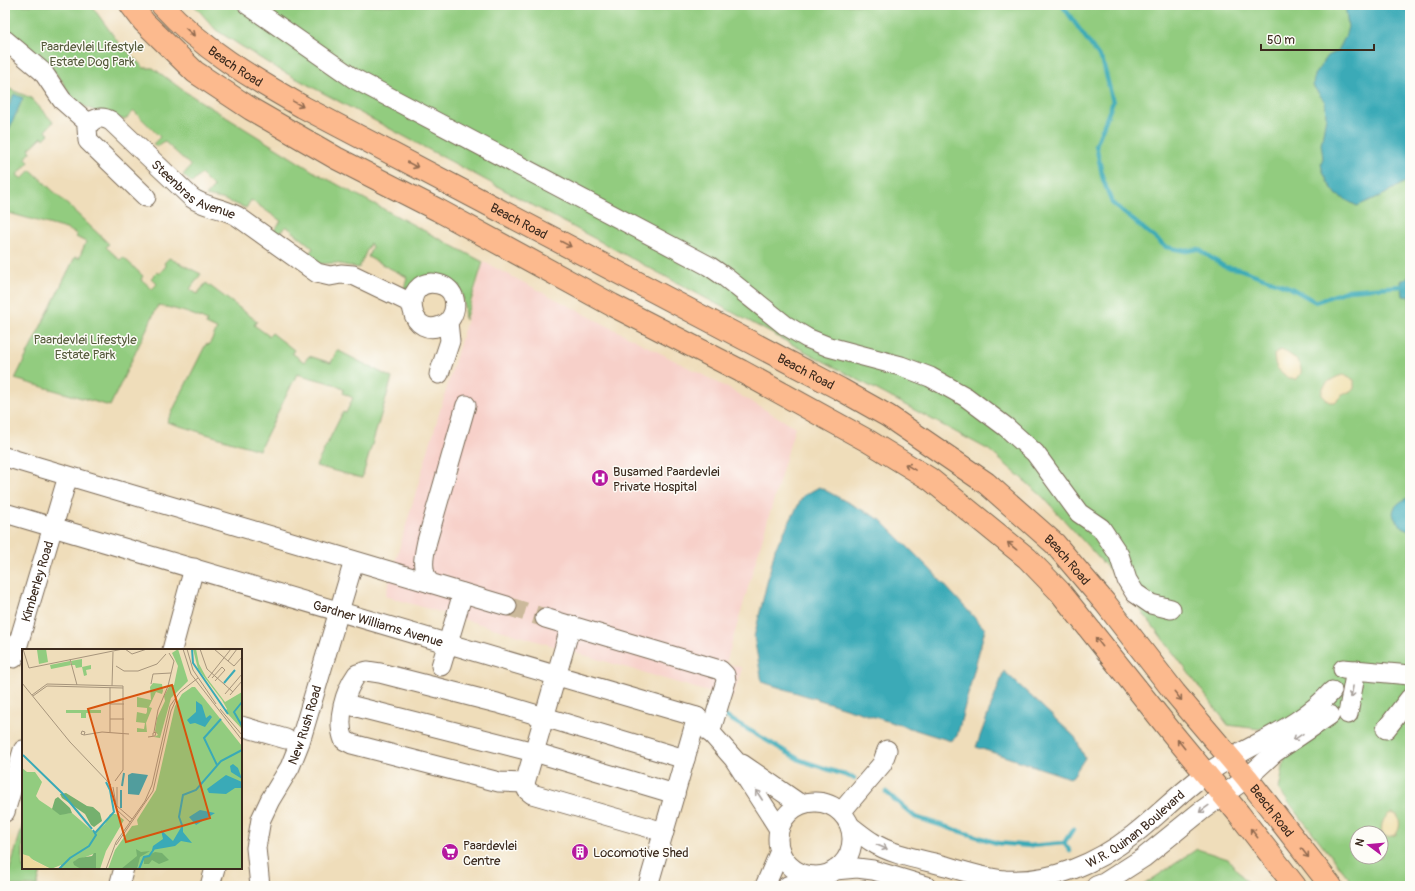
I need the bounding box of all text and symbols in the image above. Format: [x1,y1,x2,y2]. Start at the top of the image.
scale bar [1261,26,1374,52]
one-way arrow [185,28,195,37]
text: 50 m [1267,33,1295,48]
park label: Paardevlei Lifestyle Estate Dog Park [40,39,144,70]
street label: Beach Road [205,43,265,91]
one-way arrow [292,101,304,109]
street label: Steenbras Avenue [148,157,238,223]
one-way arrow [407,161,419,169]
street label: Beach Road [487,200,550,243]
one-way arrow [559,241,571,249]
park label: Paardevlei Lifestyle Estate Park [33,332,137,363]
street label: Beach Road [774,350,837,394]
one-way arrow [904,462,916,470]
place label: Busamed Paardevlei Private Hospital [613,464,720,495]
hospital icon: Busamed Paardevlei Private Hospital [590,468,610,488]
street label: Beach Road [1041,531,1093,589]
street label: Kimberley Road [18,539,57,624]
one-way arrow [1007,542,1018,551]
street label: Gardner Williams Avenue [311,597,445,651]
one-way arrow [1095,637,1104,648]
inset map [22,649,242,869]
street label: New Rush Road [285,683,326,767]
one-way arrow [1348,685,1356,698]
one-way arrow [1173,691,1182,702]
one-way arrow [1292,733,1303,741]
one-way arrow [1176,738,1185,749]
street label: Beach Road [1246,781,1297,841]
street label: W.R. Quinan Boulevard [1083,787,1188,872]
one-way arrow [755,790,763,801]
one-way arrow [1198,805,1209,813]
north arrow [1349,825,1389,865]
one-way arrow [1250,828,1259,839]
text: N [1353,836,1367,848]
place label: Paardevlei Centre [463,838,517,869]
supermarket icon: Paardevlei Centre [440,842,460,862]
building icon: Locomotive Shed [570,842,590,862]
one-way arrow [876,844,888,851]
place label: Locomotive Shed [593,845,689,861]
one-way arrow [1300,847,1309,858]

